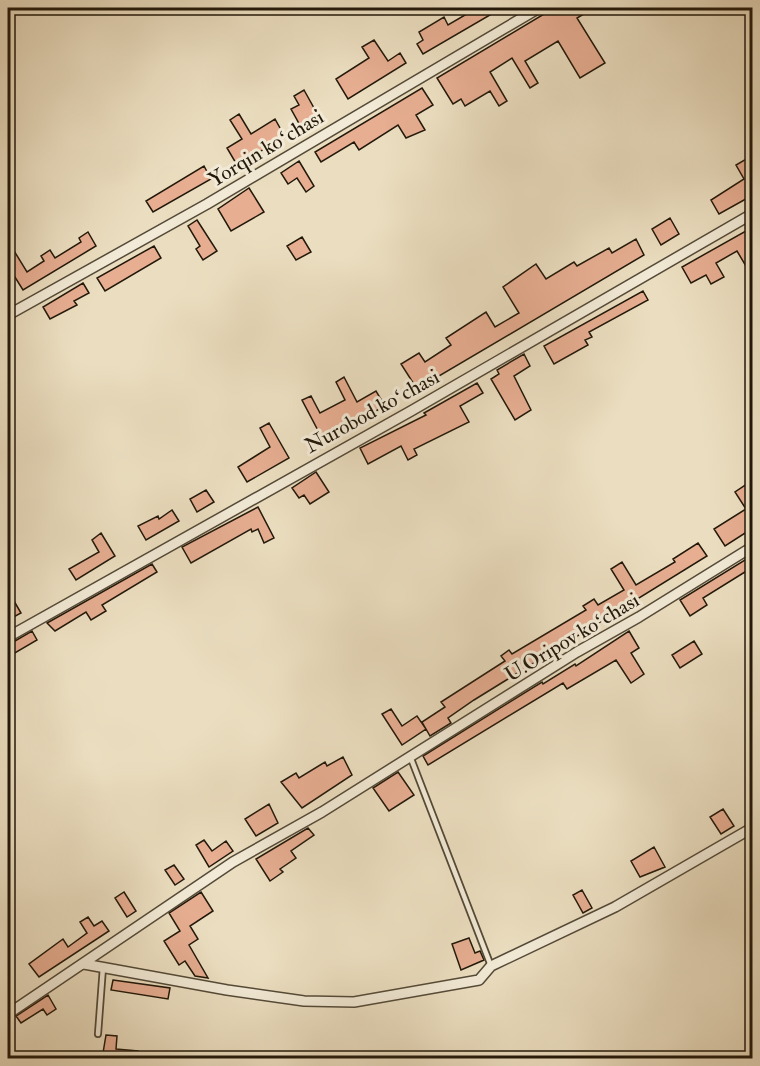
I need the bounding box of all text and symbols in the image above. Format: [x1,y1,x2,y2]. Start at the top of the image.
street label: Yorqin koʻchasi [204,103,329,193]
street label: Nurobod koʻchasi [300,363,445,460]
street label: U.Oripov koʻchasi [500,586,645,688]

